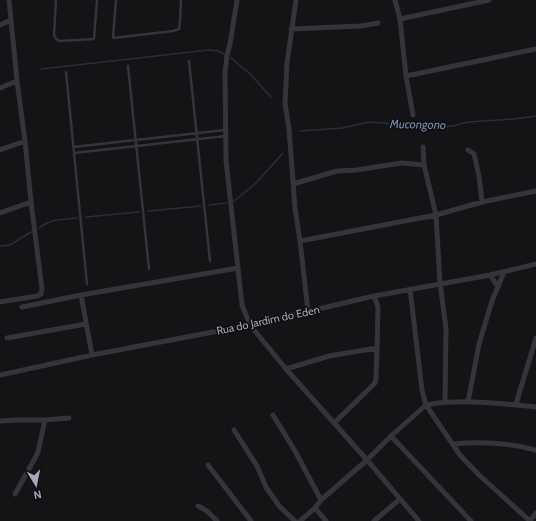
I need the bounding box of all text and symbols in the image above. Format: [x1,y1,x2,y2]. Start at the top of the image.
water label: Mucongono [389,116,446,132]
street label: Rua do Jardim do Eden [215,302,321,338]
north arrow [16,465,56,505]
text: N [33,487,43,502]

